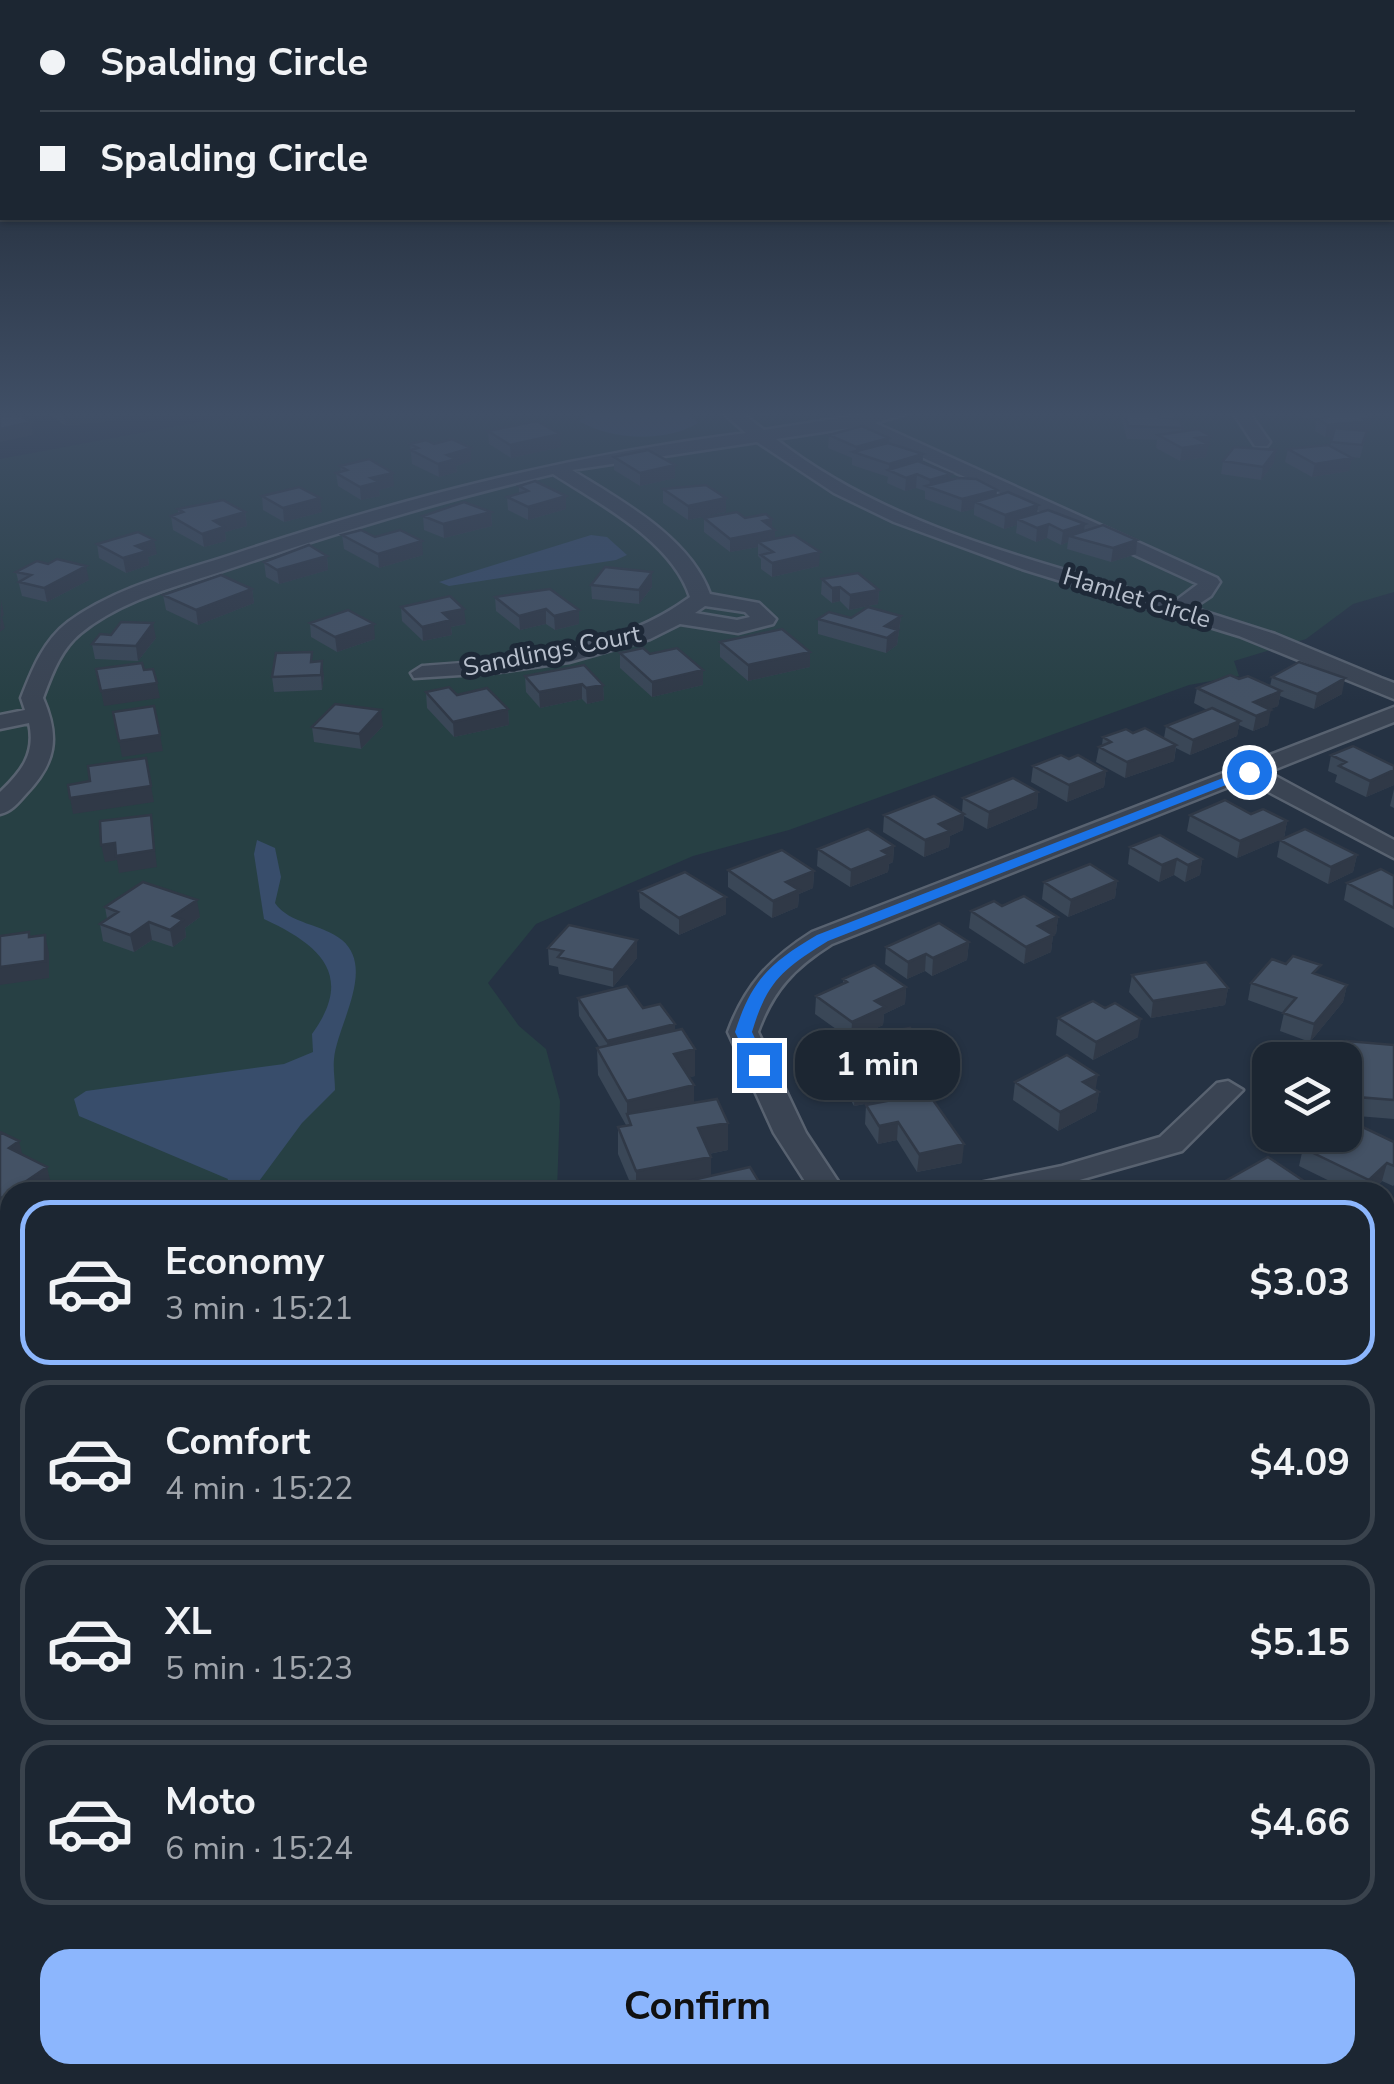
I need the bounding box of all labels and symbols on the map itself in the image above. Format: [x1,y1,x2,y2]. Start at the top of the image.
street label: Hamlet Circle [1059,559,1215,637]
street label: Sandlings Court [460,617,644,685]
route start [1227,750,1272,795]
callout: 1 min [794,1030,959,1100]
route end [737,1043,782,1088]

